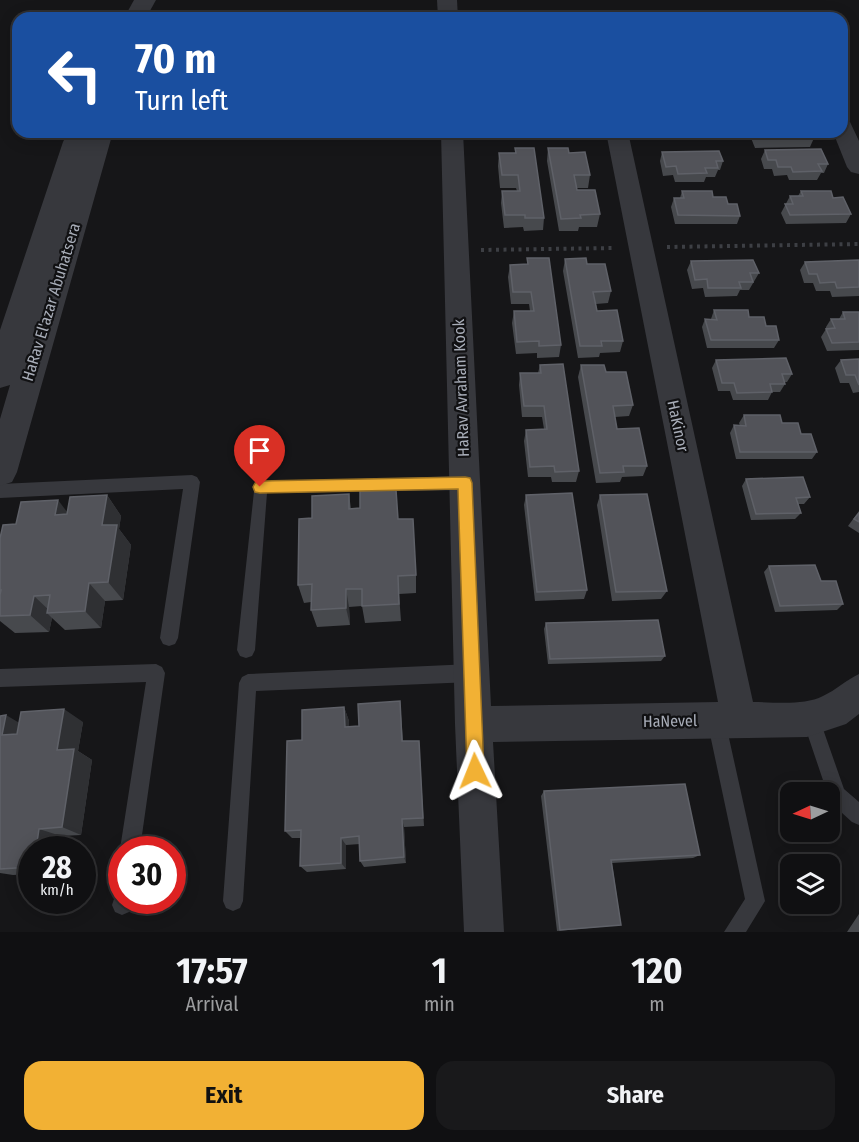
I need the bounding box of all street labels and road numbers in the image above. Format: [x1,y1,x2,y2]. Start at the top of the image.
street label: HaRav El'azar Abuhatsera [18,220,84,383]
street label: HaRav Avraham Kook [449,318,473,457]
street label: HaKinor [663,398,693,454]
street label: HaNevel [643,711,697,731]

